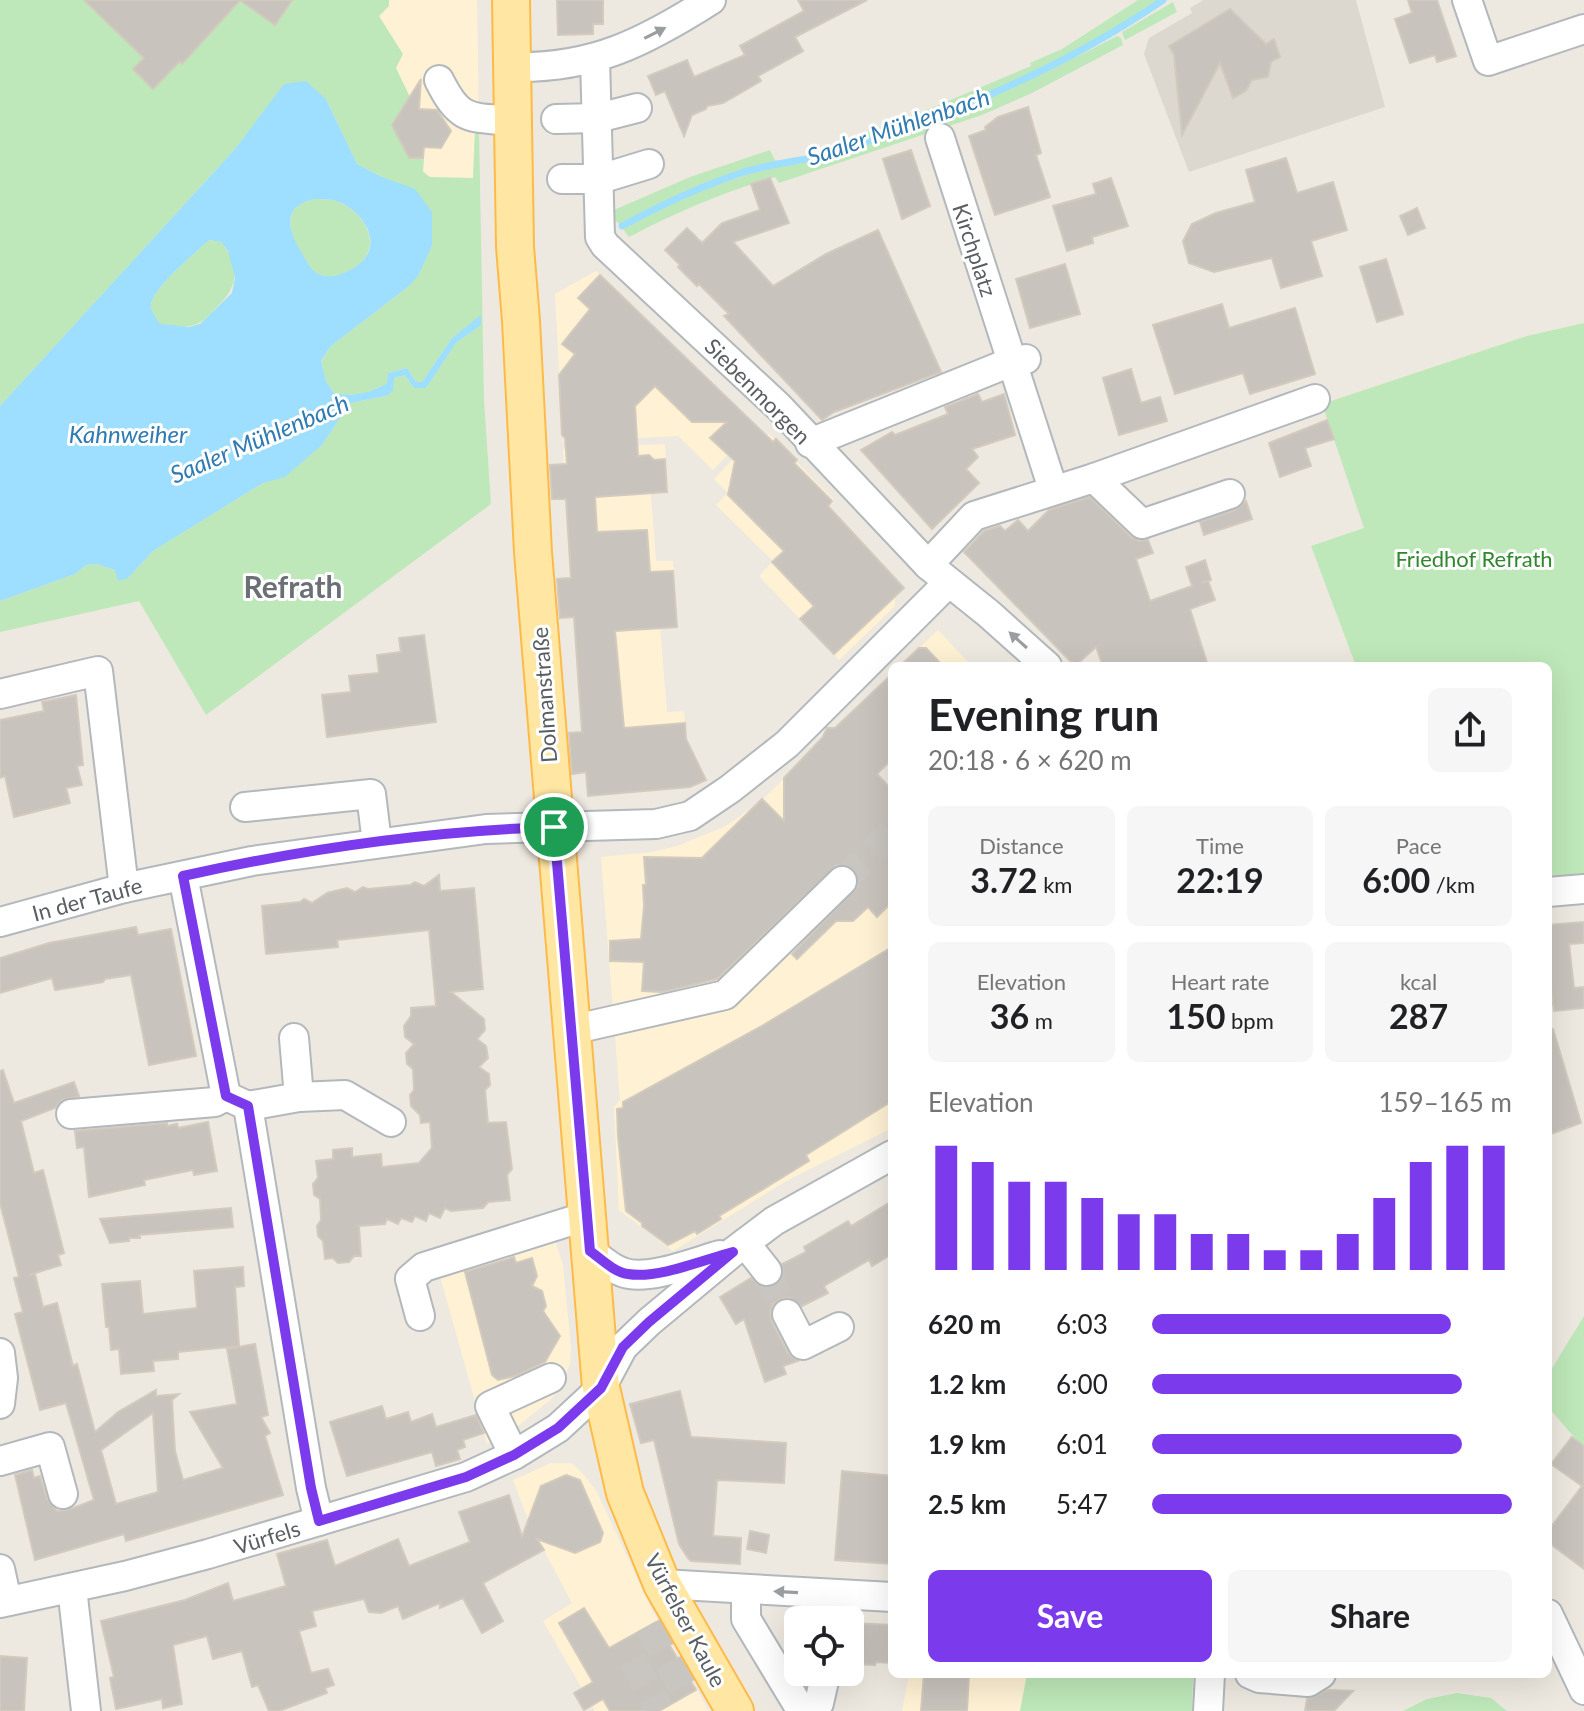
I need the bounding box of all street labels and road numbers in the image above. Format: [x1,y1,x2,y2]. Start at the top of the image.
street label: Kirchplatz [947,200,1003,300]
street label: Siebenmorgen [700,333,816,449]
street label: Dolmanstraße [526,626,562,764]
street label: In der Taufe [29,871,145,927]
street label: Vürfels [231,1514,303,1560]
street label: Vürfelser Kaule [640,1549,732,1691]

